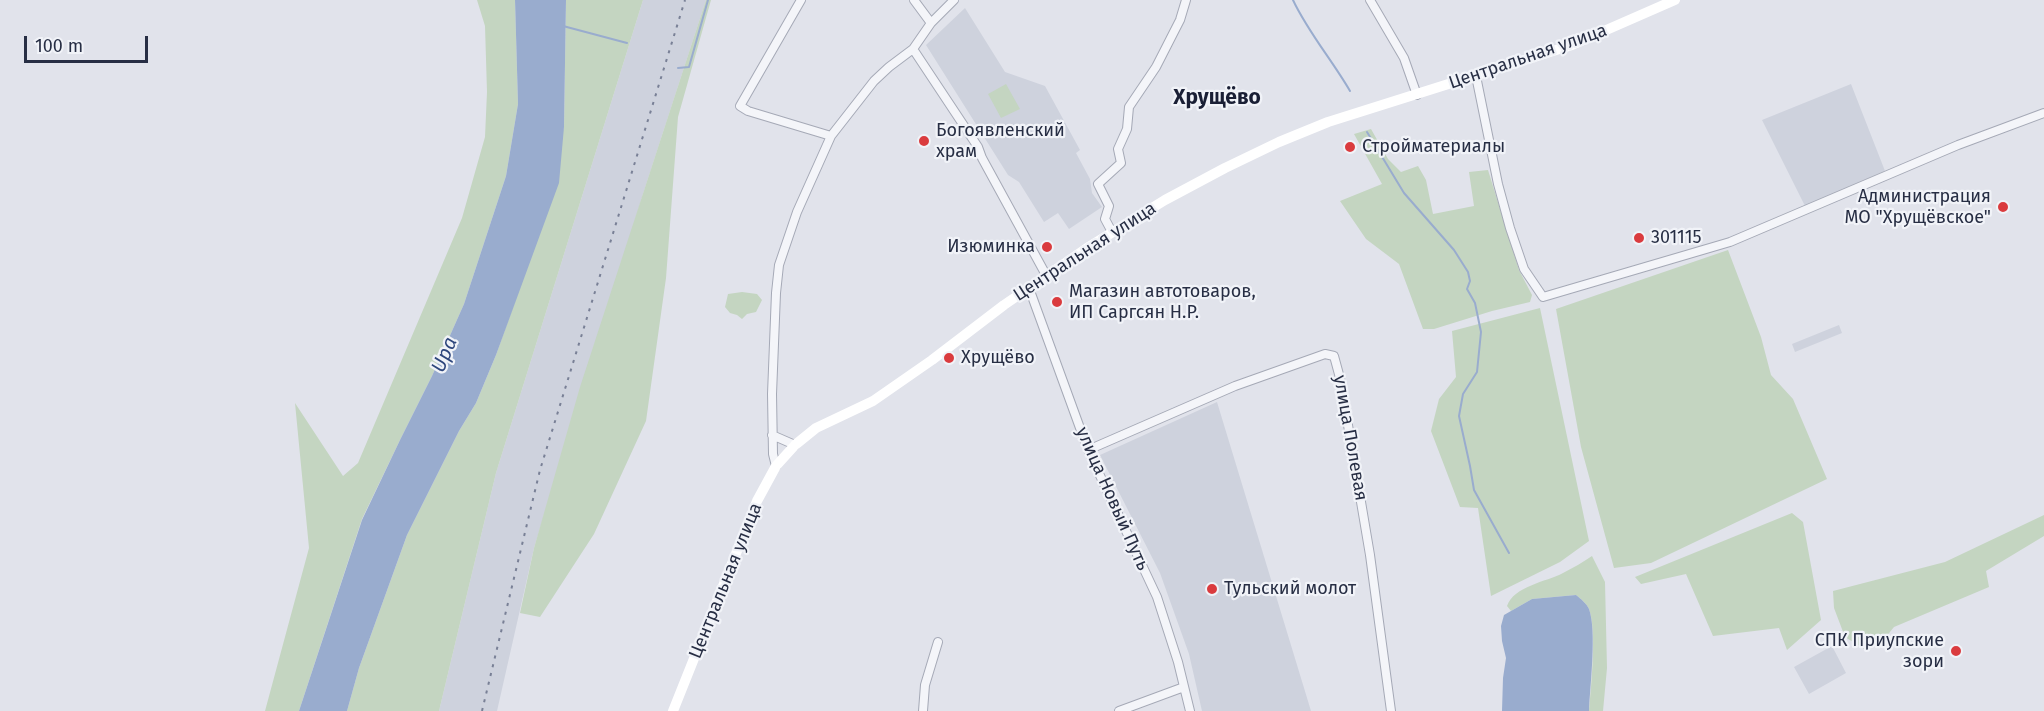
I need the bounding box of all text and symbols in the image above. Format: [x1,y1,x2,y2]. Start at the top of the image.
street label: Центральная улица [1446,20,1610,94]
scale bar [27,24,152,62]
text: 100 m [35,35,83,57]
district label: Хрущёво [1173,85,1261,111]
place label: Богоявленский храм [936,120,1065,162]
marker: Богоявленский храм [917,134,931,148]
place label: Стройматериалы [1362,136,1505,158]
marker: Стройматериалы [1343,140,1357,154]
place label: Администрация МО "Хрущёвское" [1844,186,1991,228]
street label: Центральная улица [1010,198,1160,306]
marker: Администрация МО "Хрущёвское" [1996,200,2010,214]
place label: 301115 [1651,227,1701,249]
marker: 301115 [1632,231,1646,245]
place label: Изюминка [947,236,1035,258]
marker: Изюминка [1040,240,1054,254]
place label: Магазин автотоваров, ИП Саргсян Н.Р. [1069,281,1256,324]
marker: Магазин автотоваров, ИП Саргсян Н.Р. [1050,295,1064,309]
water label: Upa [427,334,463,376]
place label: Хрущёво [961,347,1035,369]
marker: Хрущёво [942,351,956,365]
street label: улица Полевая [1328,373,1372,503]
street label: улица Новый Путь [1071,424,1153,574]
street label: Центральная улица [685,500,767,662]
place label: Тульский молот [1224,578,1356,600]
marker: Тульский молот [1205,582,1219,596]
place label: СПК Приупские зори [1815,630,1944,672]
marker: СПК Приупские зори [1949,644,1963,658]

